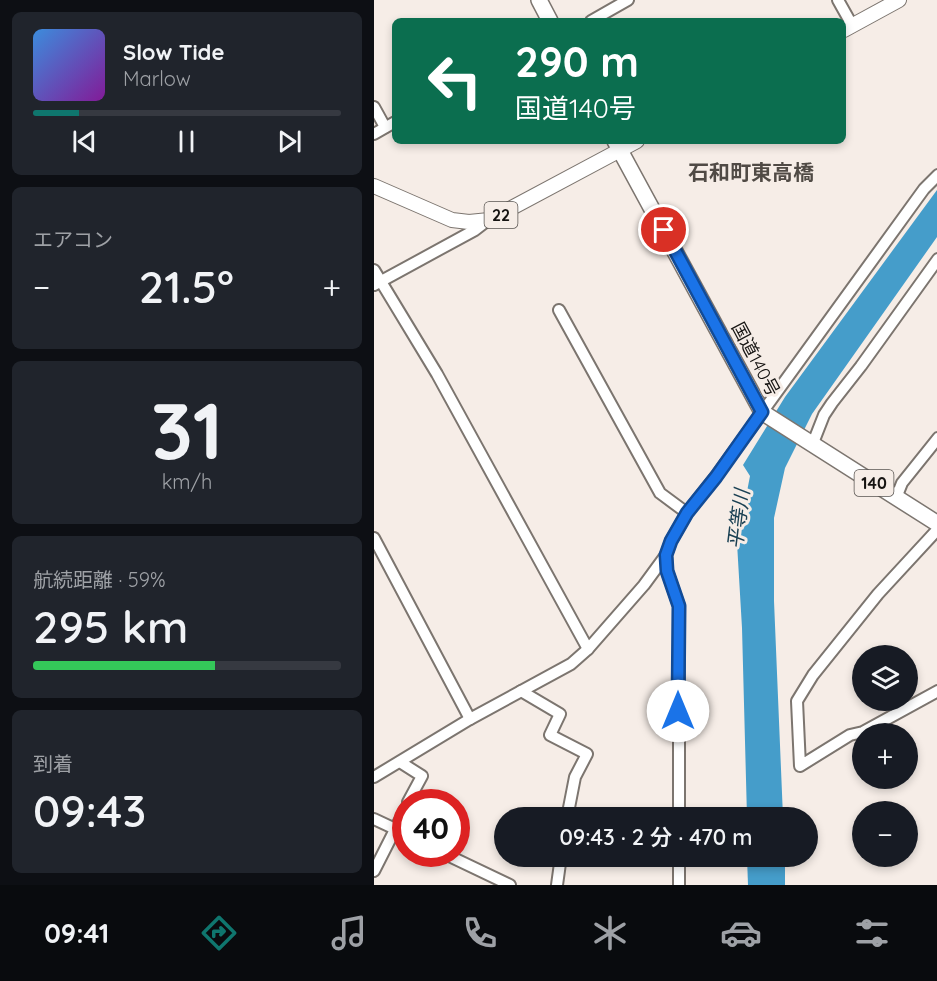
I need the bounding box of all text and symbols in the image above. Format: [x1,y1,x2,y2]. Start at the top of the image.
text: 290 m [515,35,639,88]
text: Slow Tide [123,38,224,66]
icon: left [416,42,494,120]
text: Marlow [123,66,191,91]
text: 国道140号 [515,91,636,125]
icon: previous [68,125,101,158]
icon: pause [170,125,203,158]
icon: next [273,125,306,158]
district label: 石和町東高橋 [688,159,814,185]
road number: 22 [484,202,518,228]
pin [638,204,689,255]
icon: arrive [647,213,680,246]
text: エアコン [33,227,113,252]
text: 21.5° [139,258,234,314]
text: − [33,266,50,307]
text: + [322,266,341,307]
street label: 国道140号 [727,318,785,400]
text: 31 [151,381,223,479]
text: km/h [162,469,212,494]
road number: 140 [854,470,894,496]
water label: 平等川 [722,486,754,550]
text: 航続距離 · 59% [33,567,165,592]
text: 295 km [33,598,188,654]
map controls [852,645,918,867]
button: layers [852,645,918,711]
position arrow [646,679,710,743]
button: + [852,723,918,789]
text: 到着 [33,751,73,776]
text: 09:43 [33,782,146,838]
speed limit sign: 40 [392,789,470,867]
button: − [852,801,918,867]
text: 09:43 · 2 分 · 470 m [559,823,753,851]
icon: directions [198,912,240,954]
icon: music [328,912,370,954]
icon: phone [459,912,501,954]
icon: climate [589,912,631,954]
icon: car [720,912,762,954]
icon: filters [851,912,893,954]
text: 09:41 [44,916,109,950]

